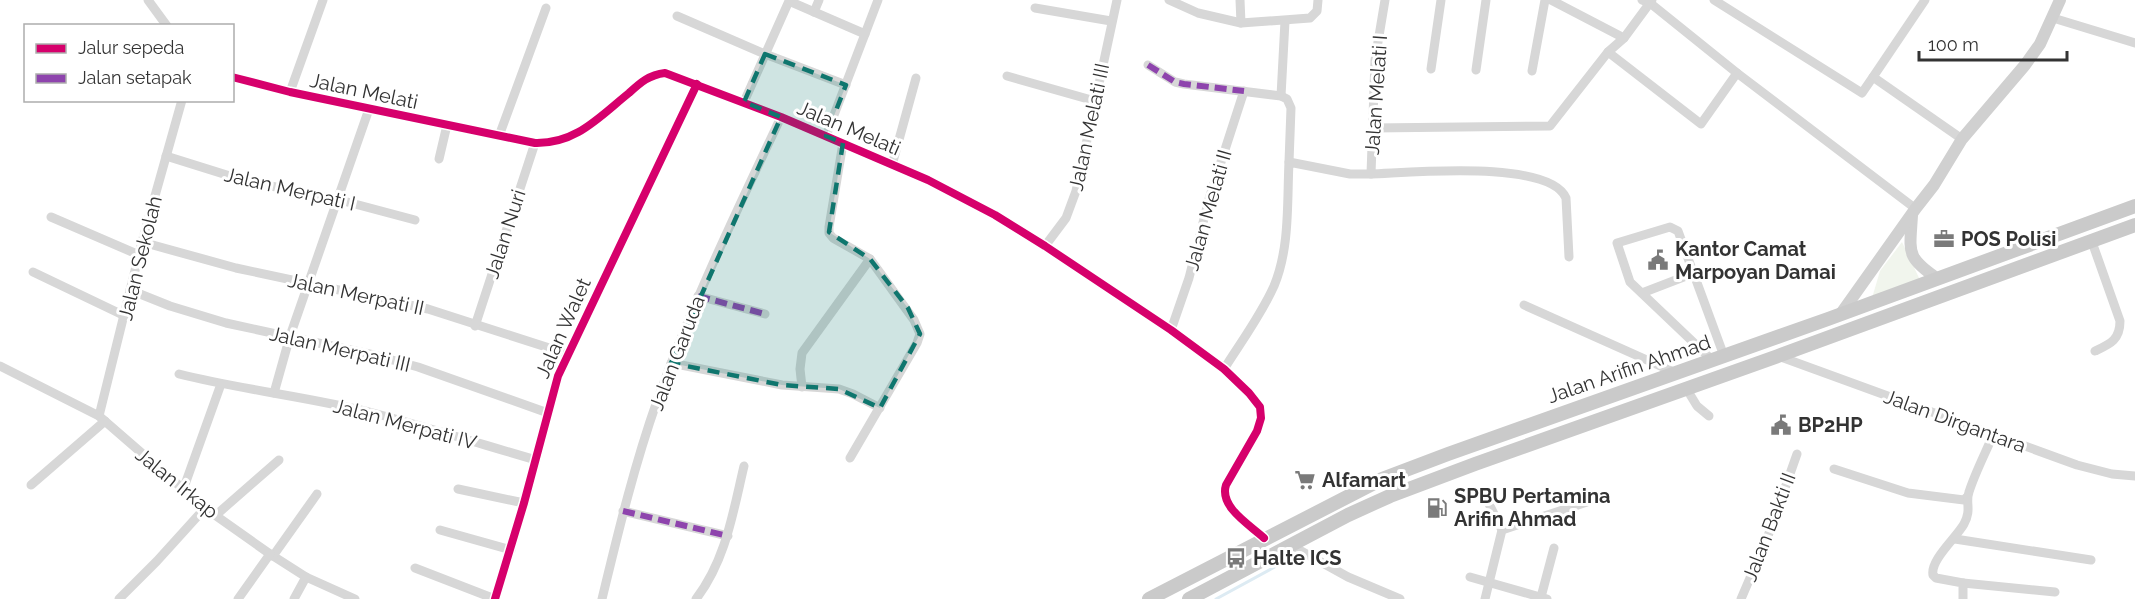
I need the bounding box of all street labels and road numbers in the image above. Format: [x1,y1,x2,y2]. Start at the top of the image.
street label: Jalan Melati I [1360,34,1392,156]
street label: Jalan Melati III [1064,61,1114,193]
street label: Jalan Melati [308,68,420,114]
street label: Jalan Melati [794,95,904,161]
street label: Jalan Melati II [1179,147,1237,273]
street label: Jalan Merpati I [222,162,358,216]
street label: Jalan Nuri [479,186,531,282]
street label: Jalan Sekolah [113,193,167,323]
street label: Jalan Merpati II [286,268,426,320]
street label: Jalan Walet [530,274,596,382]
street label: Jalan Garuda [644,292,710,414]
street label: Jalan Merpati III [267,321,413,377]
street label: Jalan Arifin Ahmad [1544,330,1714,408]
street label: Jalan Dirgantara [1881,384,2029,458]
street label: Jalan Merpati IV [331,393,480,455]
street label: Jalan Irkap [131,442,223,524]
street label: Jalan Bakti II [1737,469,1801,585]

